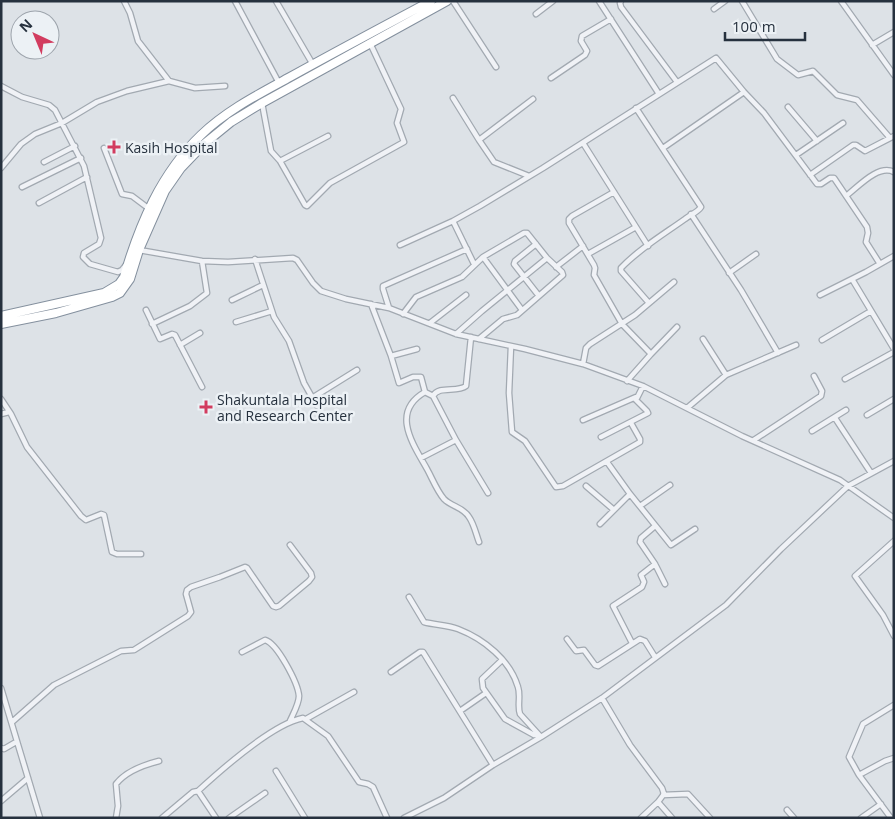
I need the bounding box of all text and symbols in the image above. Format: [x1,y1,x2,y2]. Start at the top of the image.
north arrow [10,10,60,60]
scale bar [725,10,805,42]
text: N [15,14,36,36]
text: 100 m [732,16,776,36]
place label: Kasih Hospital [125,138,218,157]
marker: Kasih Hospital [107,140,121,154]
place label: Shakuntala Hospital and Research Center [217,390,353,425]
marker: Shakuntala Hospital and Research Center [199,400,213,414]

